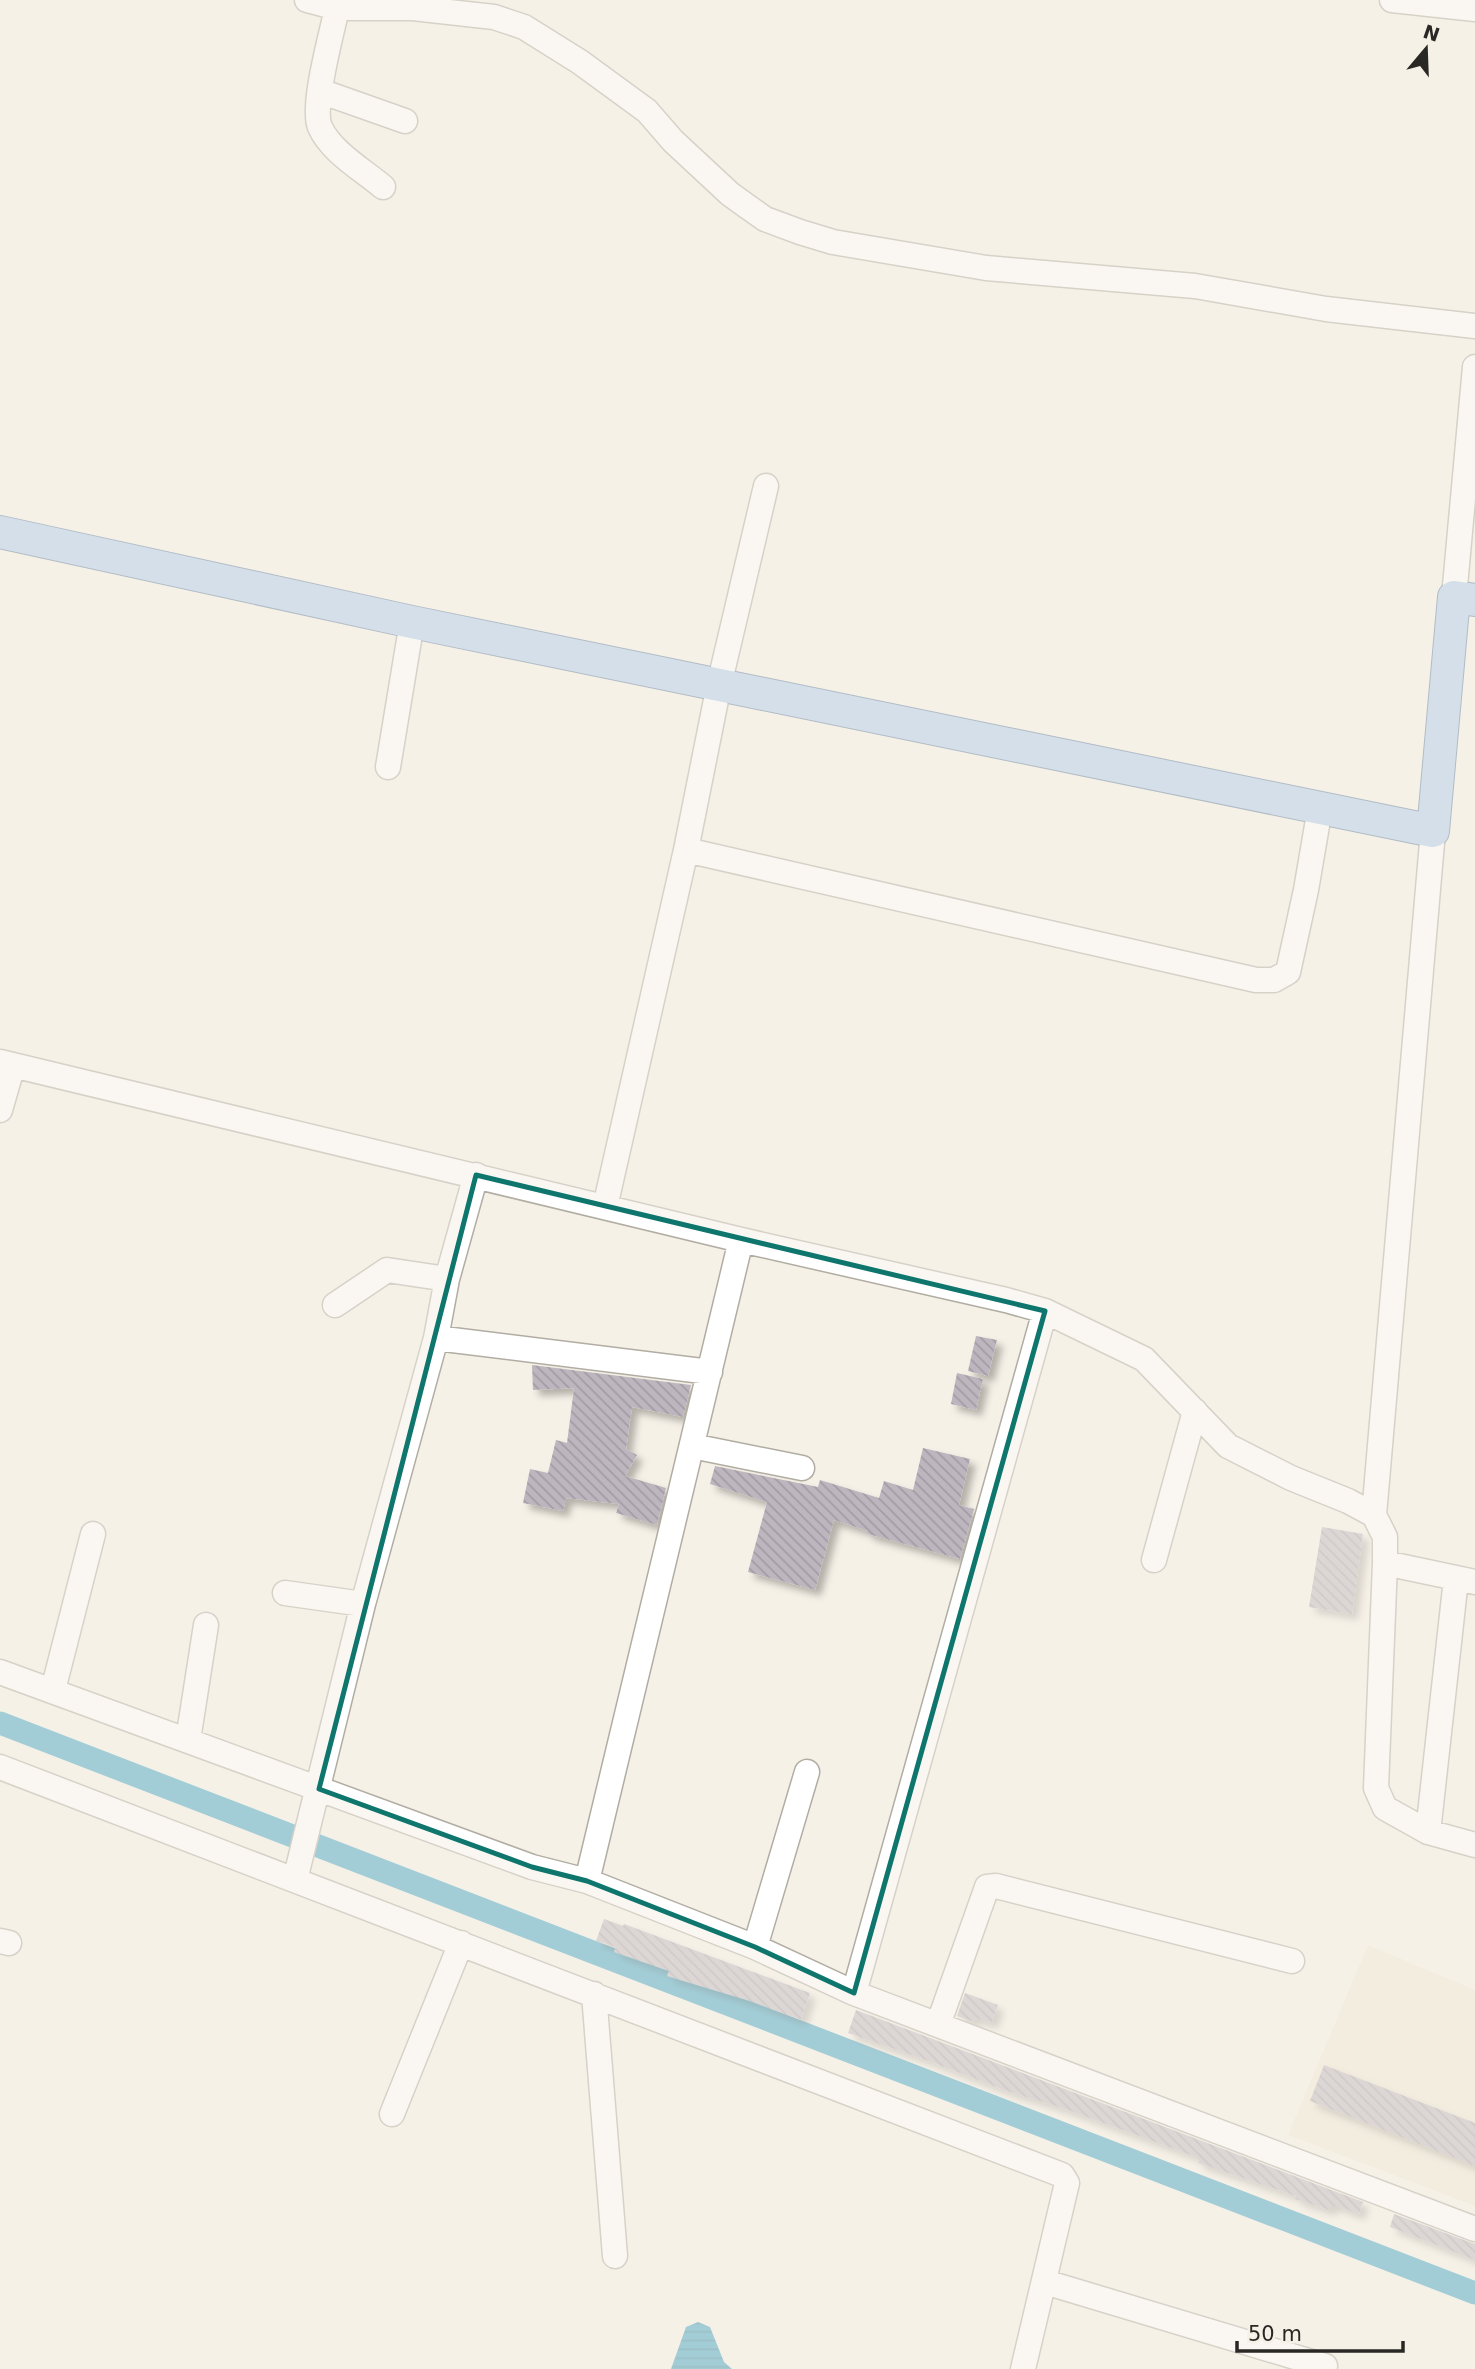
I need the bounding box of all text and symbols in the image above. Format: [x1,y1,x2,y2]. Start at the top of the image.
north arrow [1391,14,1461,84]
text: N [1420,20,1443,46]
scale bar [1237,2310,1403,2354]
text: 50 m [1248,2322,1302,2346]

